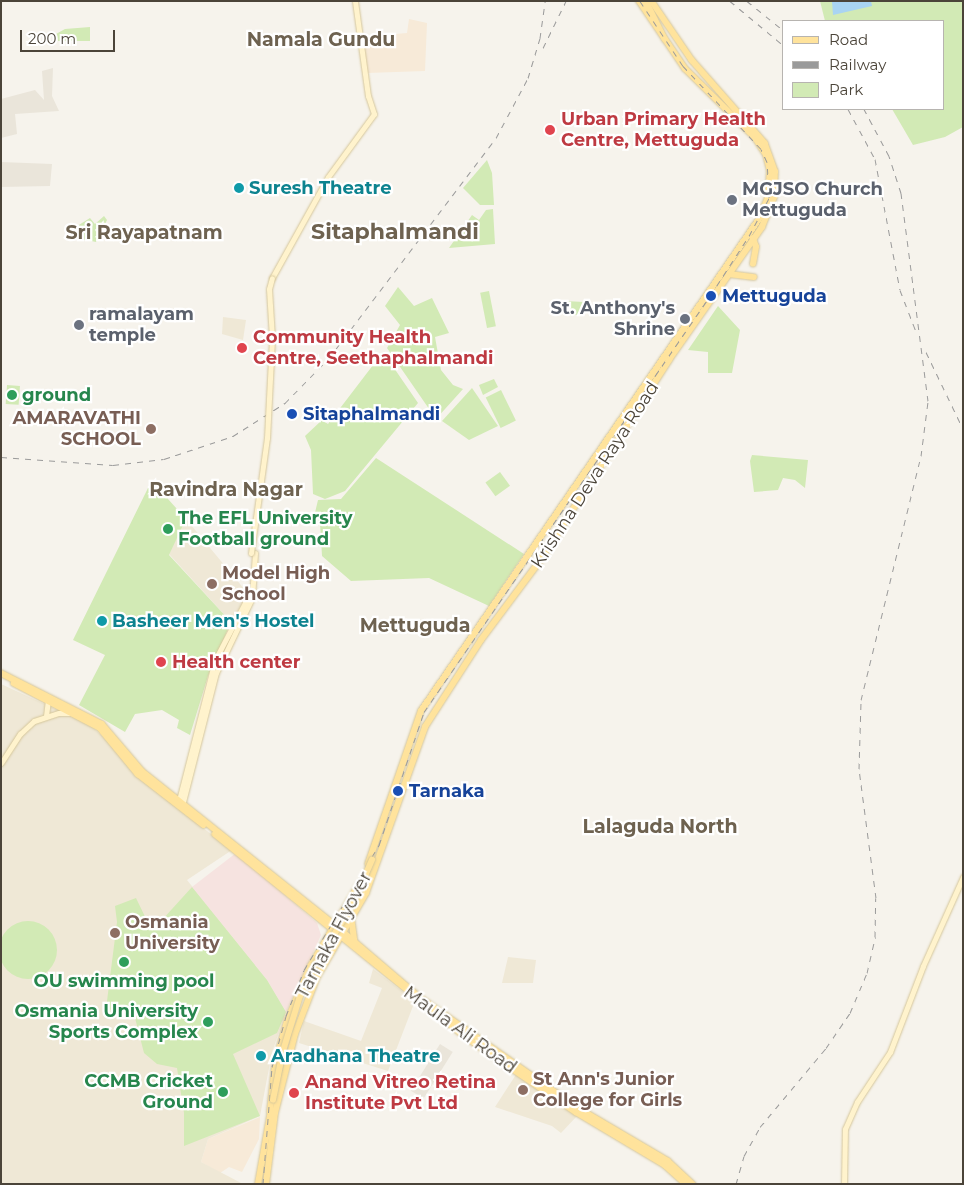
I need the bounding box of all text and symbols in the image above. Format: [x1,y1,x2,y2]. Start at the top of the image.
scale bar [22,20,118,52]
legend [782,20,944,110]
text: 200 m [28,29,76,48]
district label: Namala Gundu [247,29,395,51]
text: Road [829,30,868,49]
text: Railway [829,55,886,74]
text: Park [829,80,863,99]
place label: Urban Primary Health Centre, Mettuguda [561,109,766,152]
marker: Urban Primary Health Centre, Mettuguda [543,123,557,137]
place label: Suresh Theatre [249,177,392,199]
place label: MGJSO Church Mettuguda [742,179,883,222]
marker: Suresh Theatre [233,182,245,194]
marker: MGJSO Church Mettuguda [726,194,738,206]
district label: Sitaphalmandi [311,219,479,245]
district label: Sri Rayapatnam [65,222,223,244]
place label: Mettuguda [722,285,827,307]
marker: Mettuguda [704,289,718,303]
place label: St. Anthony's Shrine [551,298,675,340]
place label: ramalayam temple [89,304,194,346]
marker: St. Anthony's Shrine [679,313,691,325]
marker: ramalayam temple [73,319,85,331]
place label: Community Health Centre, Seethaphalmandi [253,327,493,369]
marker: Community Health Centre, Seethaphalmandi [235,341,249,355]
street label: Krishna Deva Raya Road [526,378,664,572]
place label: ground [22,384,91,406]
marker: ground [6,389,18,401]
place label: Sitaphalmandi [303,403,440,425]
marker: Sitaphalmandi [285,407,299,421]
place label: AMARAVATHI SCHOOL [12,408,141,450]
marker: AMARAVATHI SCHOOL [145,423,157,435]
district label: Ravindra Nagar [149,479,303,501]
place label: The EFL University Football ground [178,508,352,550]
marker: The EFL University Football ground [162,523,174,535]
place label: Model High School [222,563,330,606]
marker: Model High School [206,578,218,590]
place label: Basheer Men's Hostel [112,610,314,632]
marker: Basheer Men's Hostel [96,615,108,627]
district label: Mettuguda [360,615,470,637]
place label: Health center [172,651,300,673]
marker: Health center [154,655,168,669]
place label: Tarnaka [409,780,485,802]
marker: Tarnaka [391,784,405,798]
district label: Lalaguda North [582,816,738,838]
street label: Tarnaka Flyover [291,868,377,1002]
place label: Osmania University [125,912,220,954]
marker: Osmania University [109,927,121,939]
marker: OU swimming pool [118,956,130,968]
place label: OU swimming pool [34,970,214,992]
street label: Maula Ali Road [399,982,521,1078]
place label: Osmania University Sports Complex [14,1001,198,1044]
marker: Osmania University Sports Complex [202,1016,214,1028]
place label: Aradhana Theatre [271,1045,440,1067]
marker: Aradhana Theatre [255,1050,267,1062]
place label: St Ann's Junior College for Girls [533,1069,682,1112]
place label: CCMB Cricket Ground [84,1071,213,1114]
place label: Anand Vitreo Retina Institute Pvt Ltd [305,1072,496,1114]
marker: St Ann's Junior College for Girls [517,1084,529,1096]
marker: CCMB Cricket Ground [217,1086,229,1098]
marker: Anand Vitreo Retina Institute Pvt Ltd [287,1086,301,1100]

